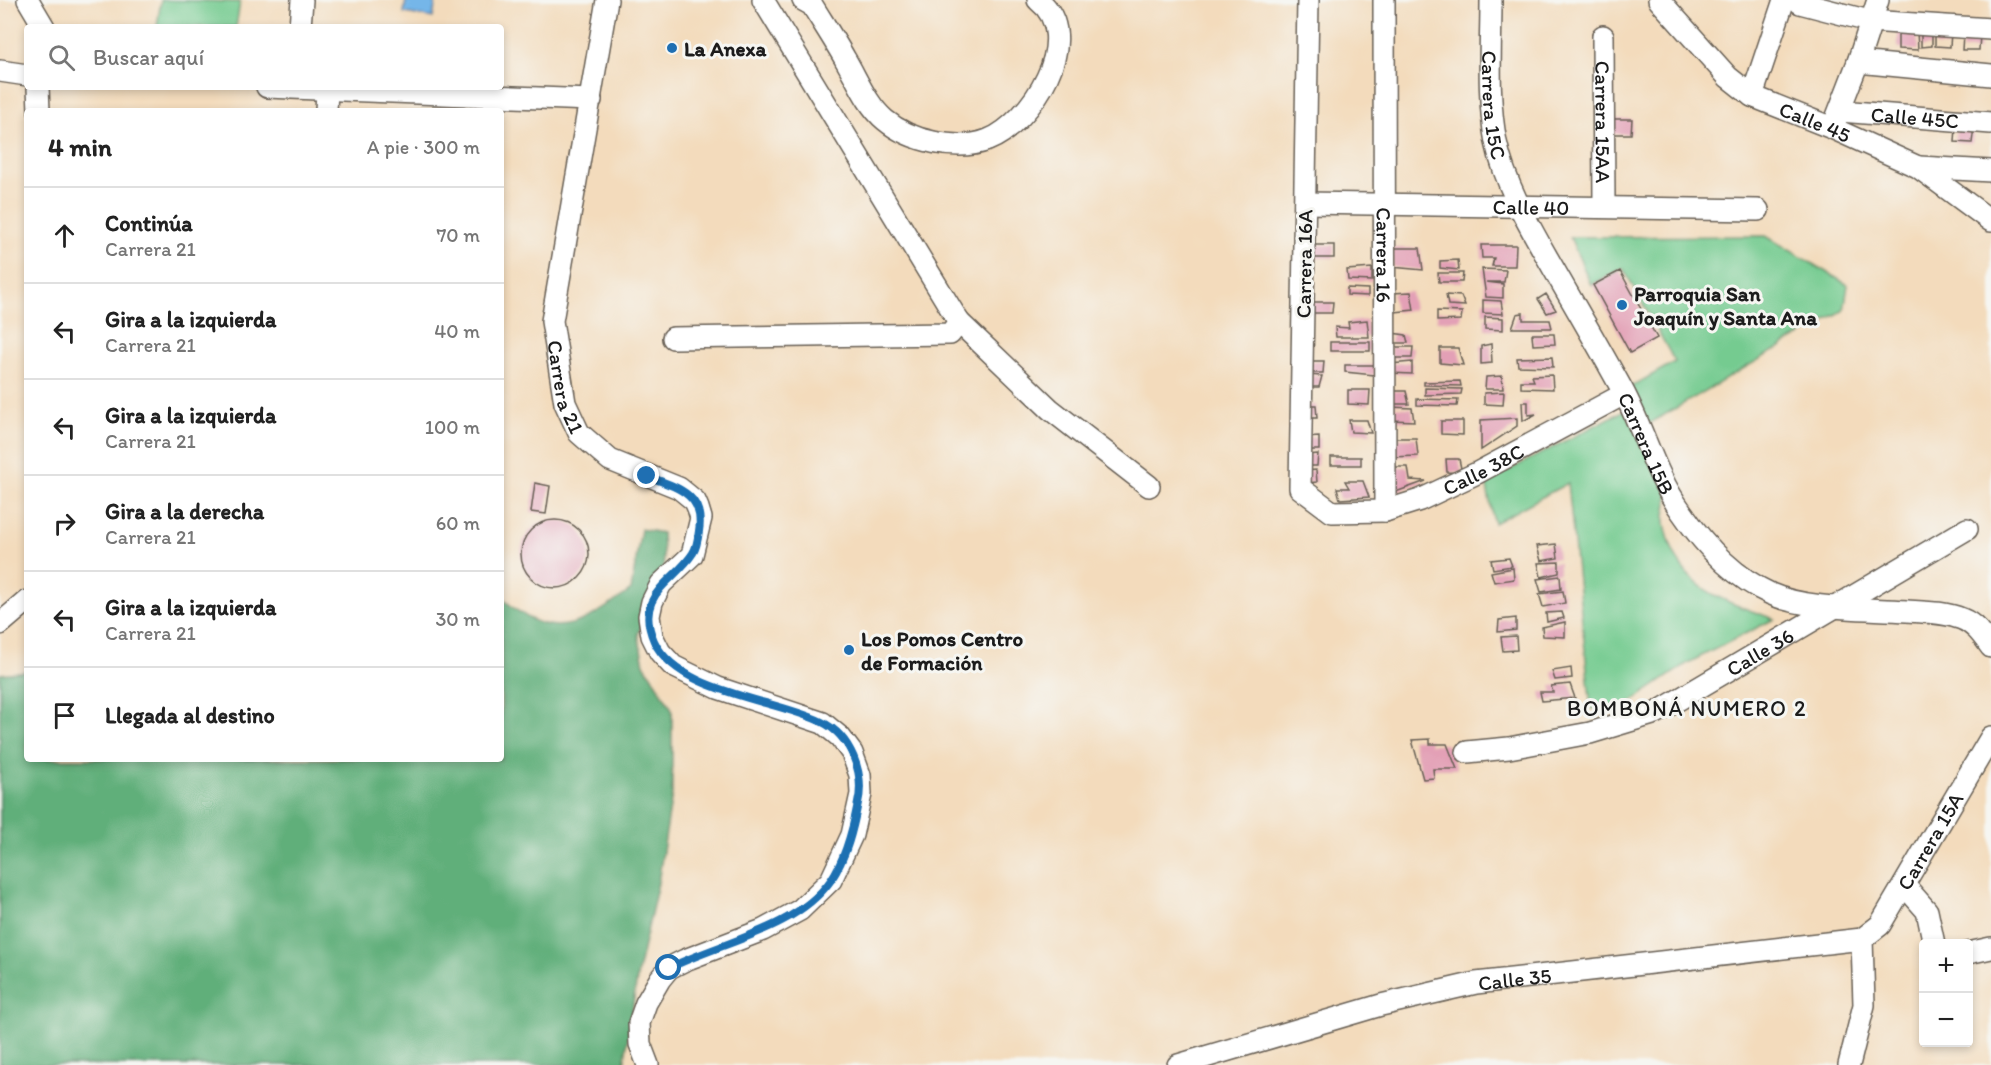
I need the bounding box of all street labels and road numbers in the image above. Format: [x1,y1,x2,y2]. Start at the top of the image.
street label: Carrera 15C [1478,50,1512,162]
street label: Carrera 15AA [1591,61,1616,184]
street label: Calle 45 [1776,96,1855,147]
street label: Calle 45C [1870,101,1960,133]
street label: Calle 40 [1492,193,1569,220]
street label: Carrera 16 [1372,207,1397,303]
street label: Carrera 16A [1291,209,1317,319]
street label: Carrera 21 [543,338,590,438]
street label: Carrera 15B [1613,388,1680,499]
street label: Calle 38C [1439,438,1528,500]
street label: Calle 36 [1722,622,1798,681]
street label: Carrera 15A [1891,787,1968,894]
street label: Calle 35 [1477,962,1553,995]

